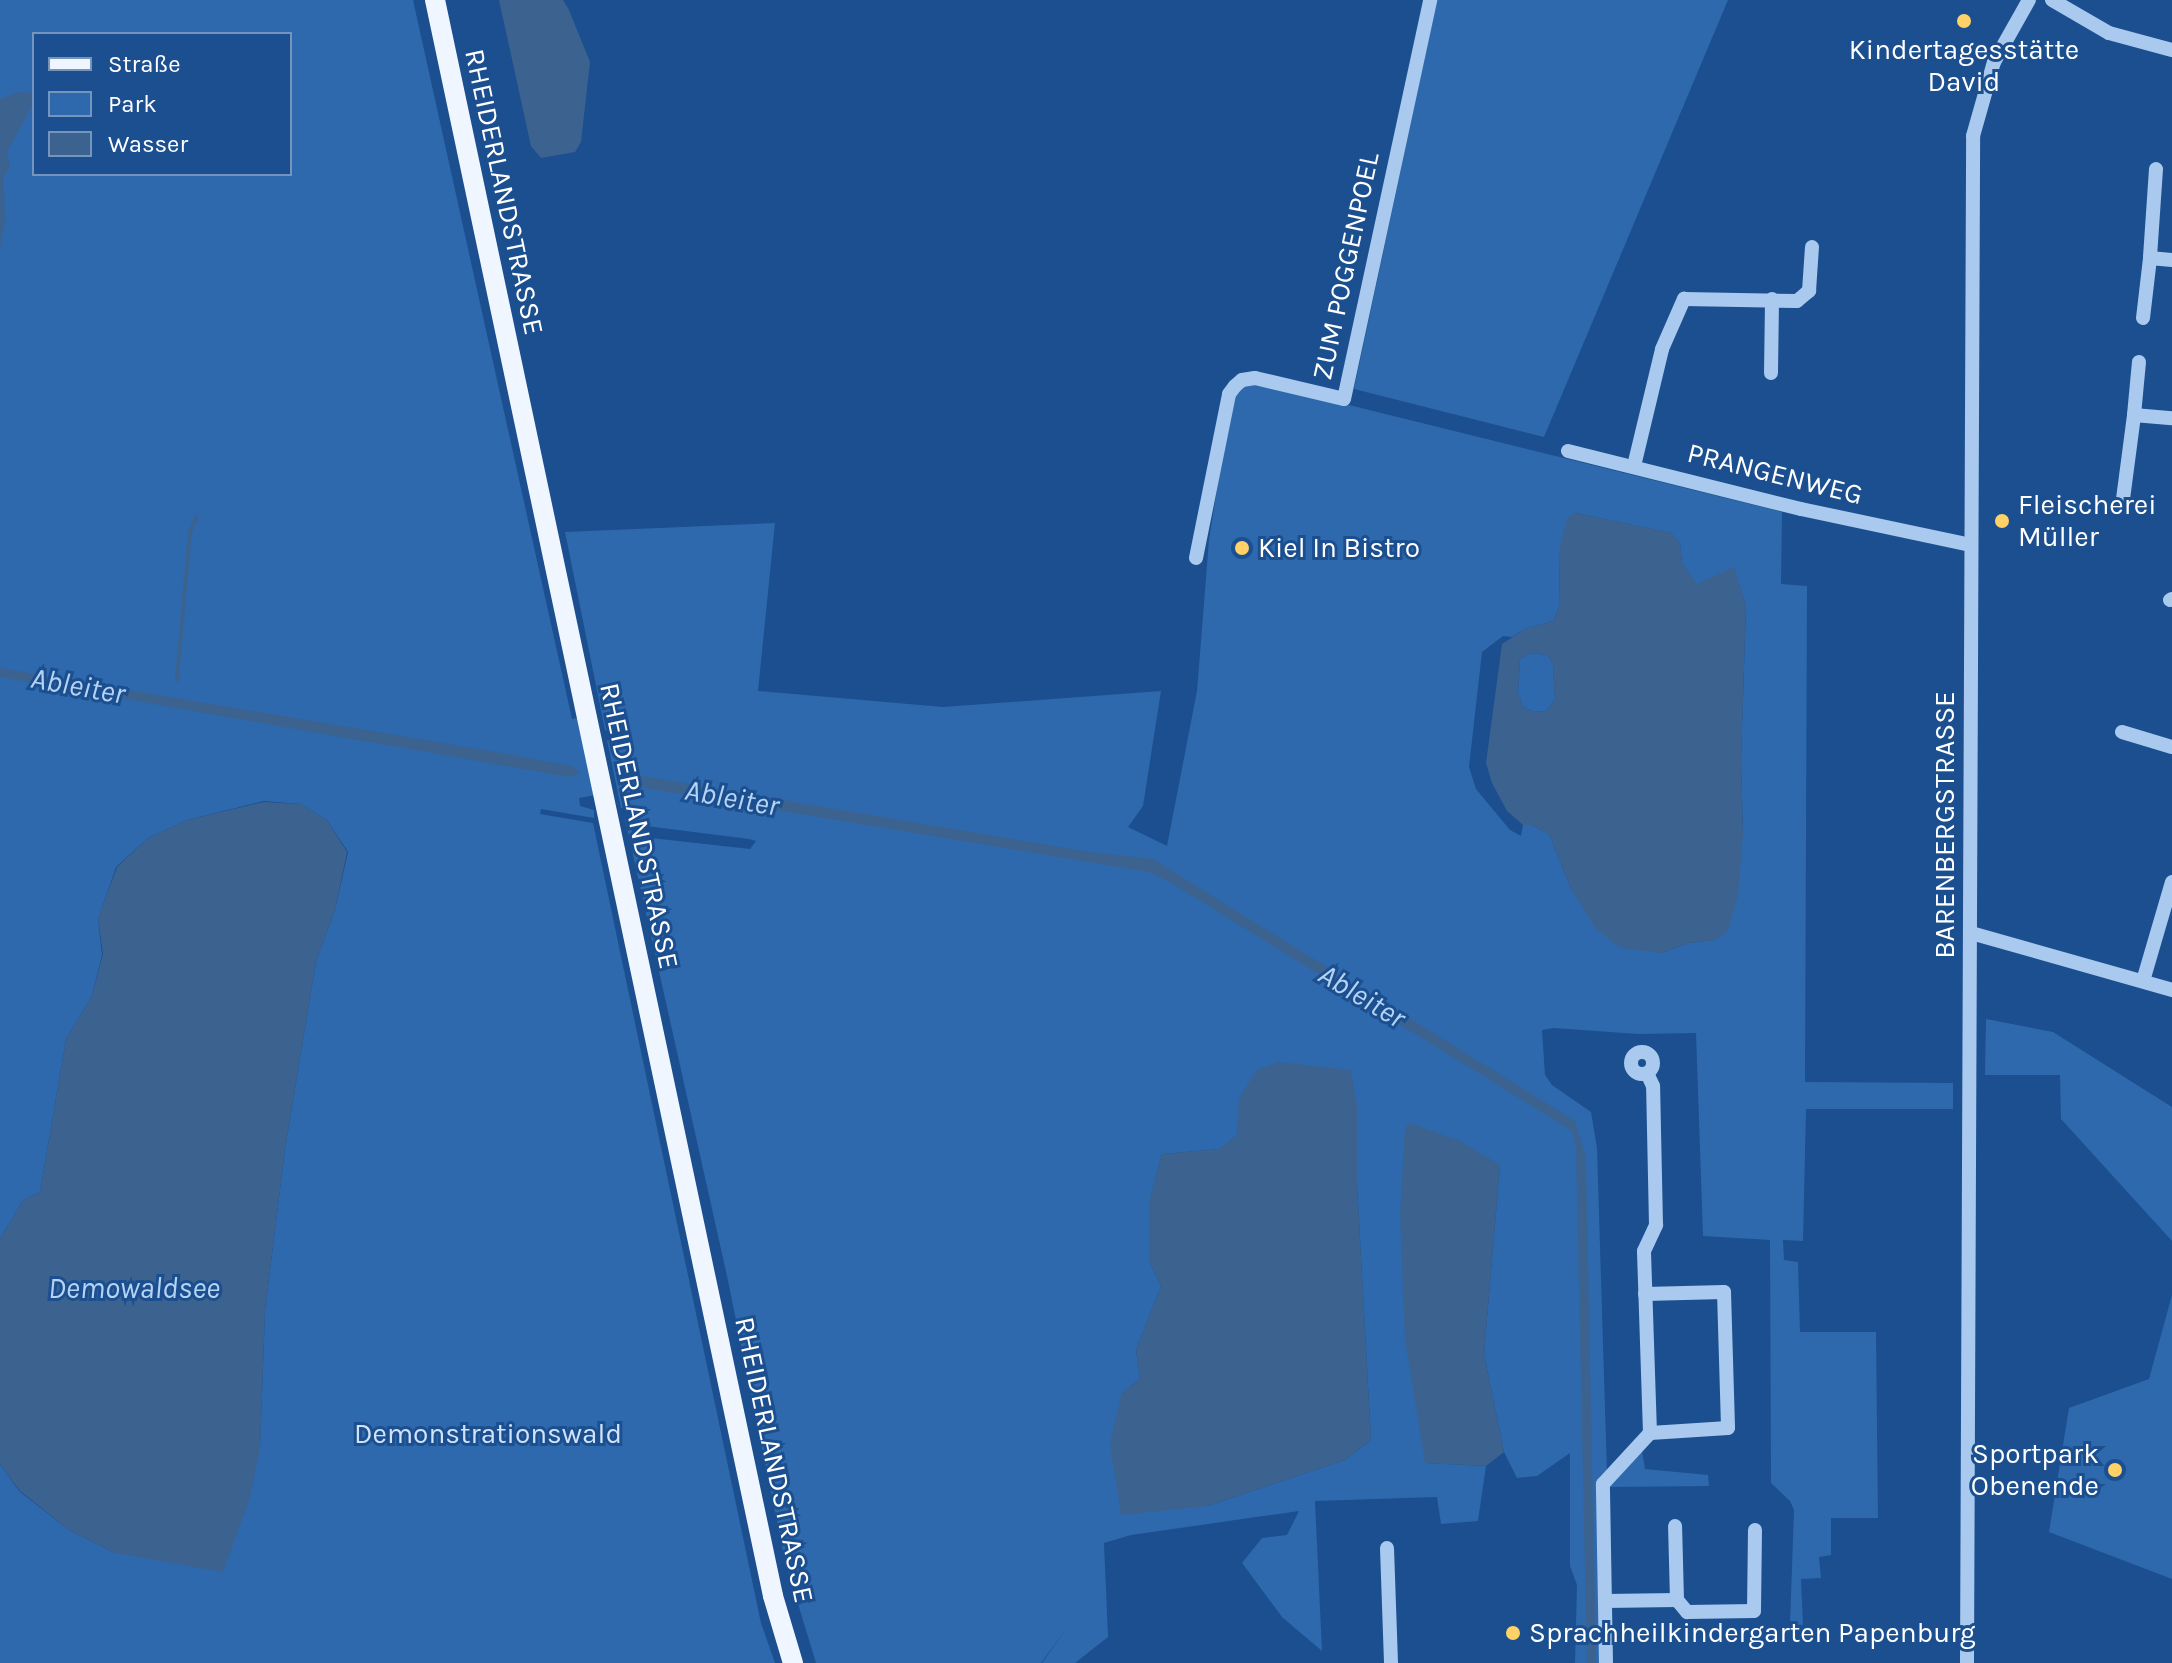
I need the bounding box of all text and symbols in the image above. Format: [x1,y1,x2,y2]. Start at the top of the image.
marker: Kindertagesstätte David [1955,12,1973,30]
legend [32,32,292,176]
place label: Kindertagesstätte David [1849,33,2079,99]
street label: RHEIDERLANDSTRASSE [457,46,551,338]
text: Straße [108,50,180,78]
text: Park [108,90,157,118]
text: Wasser [108,130,188,158]
street label: ZUM POGGENPOEL [1305,149,1387,383]
street label: PRANGENWEG [1684,436,1866,512]
place label: Fleischerei Müller [2018,488,2157,554]
marker: Fleischerei Müller [1993,512,2011,530]
place label: Kiel In Bistro [1258,531,1420,565]
marker: Kiel In Bistro [1233,539,1251,557]
water label: Ableiter [28,660,128,712]
street label: RHEIDERLANDSTRASSE [592,680,686,972]
street label: BARENBERGSTRASSE [1928,691,1962,959]
water label: Ableiter [682,772,782,824]
water label: Ableiter [1312,956,1412,1036]
water label: Demowaldsee [48,1270,220,1306]
street label: RHEIDERLANDSTRASSE [727,1314,821,1606]
park label: Demonstrationswald [354,1417,622,1451]
place label: Sportpark Obenende [1971,1437,2099,1503]
marker: Sportpark Obenende [2106,1461,2124,1479]
place label: Sprachheilkindergarten Papenburg [1529,1616,1976,1650]
marker: Sprachheilkindergarten Papenburg [1504,1624,1522,1642]

